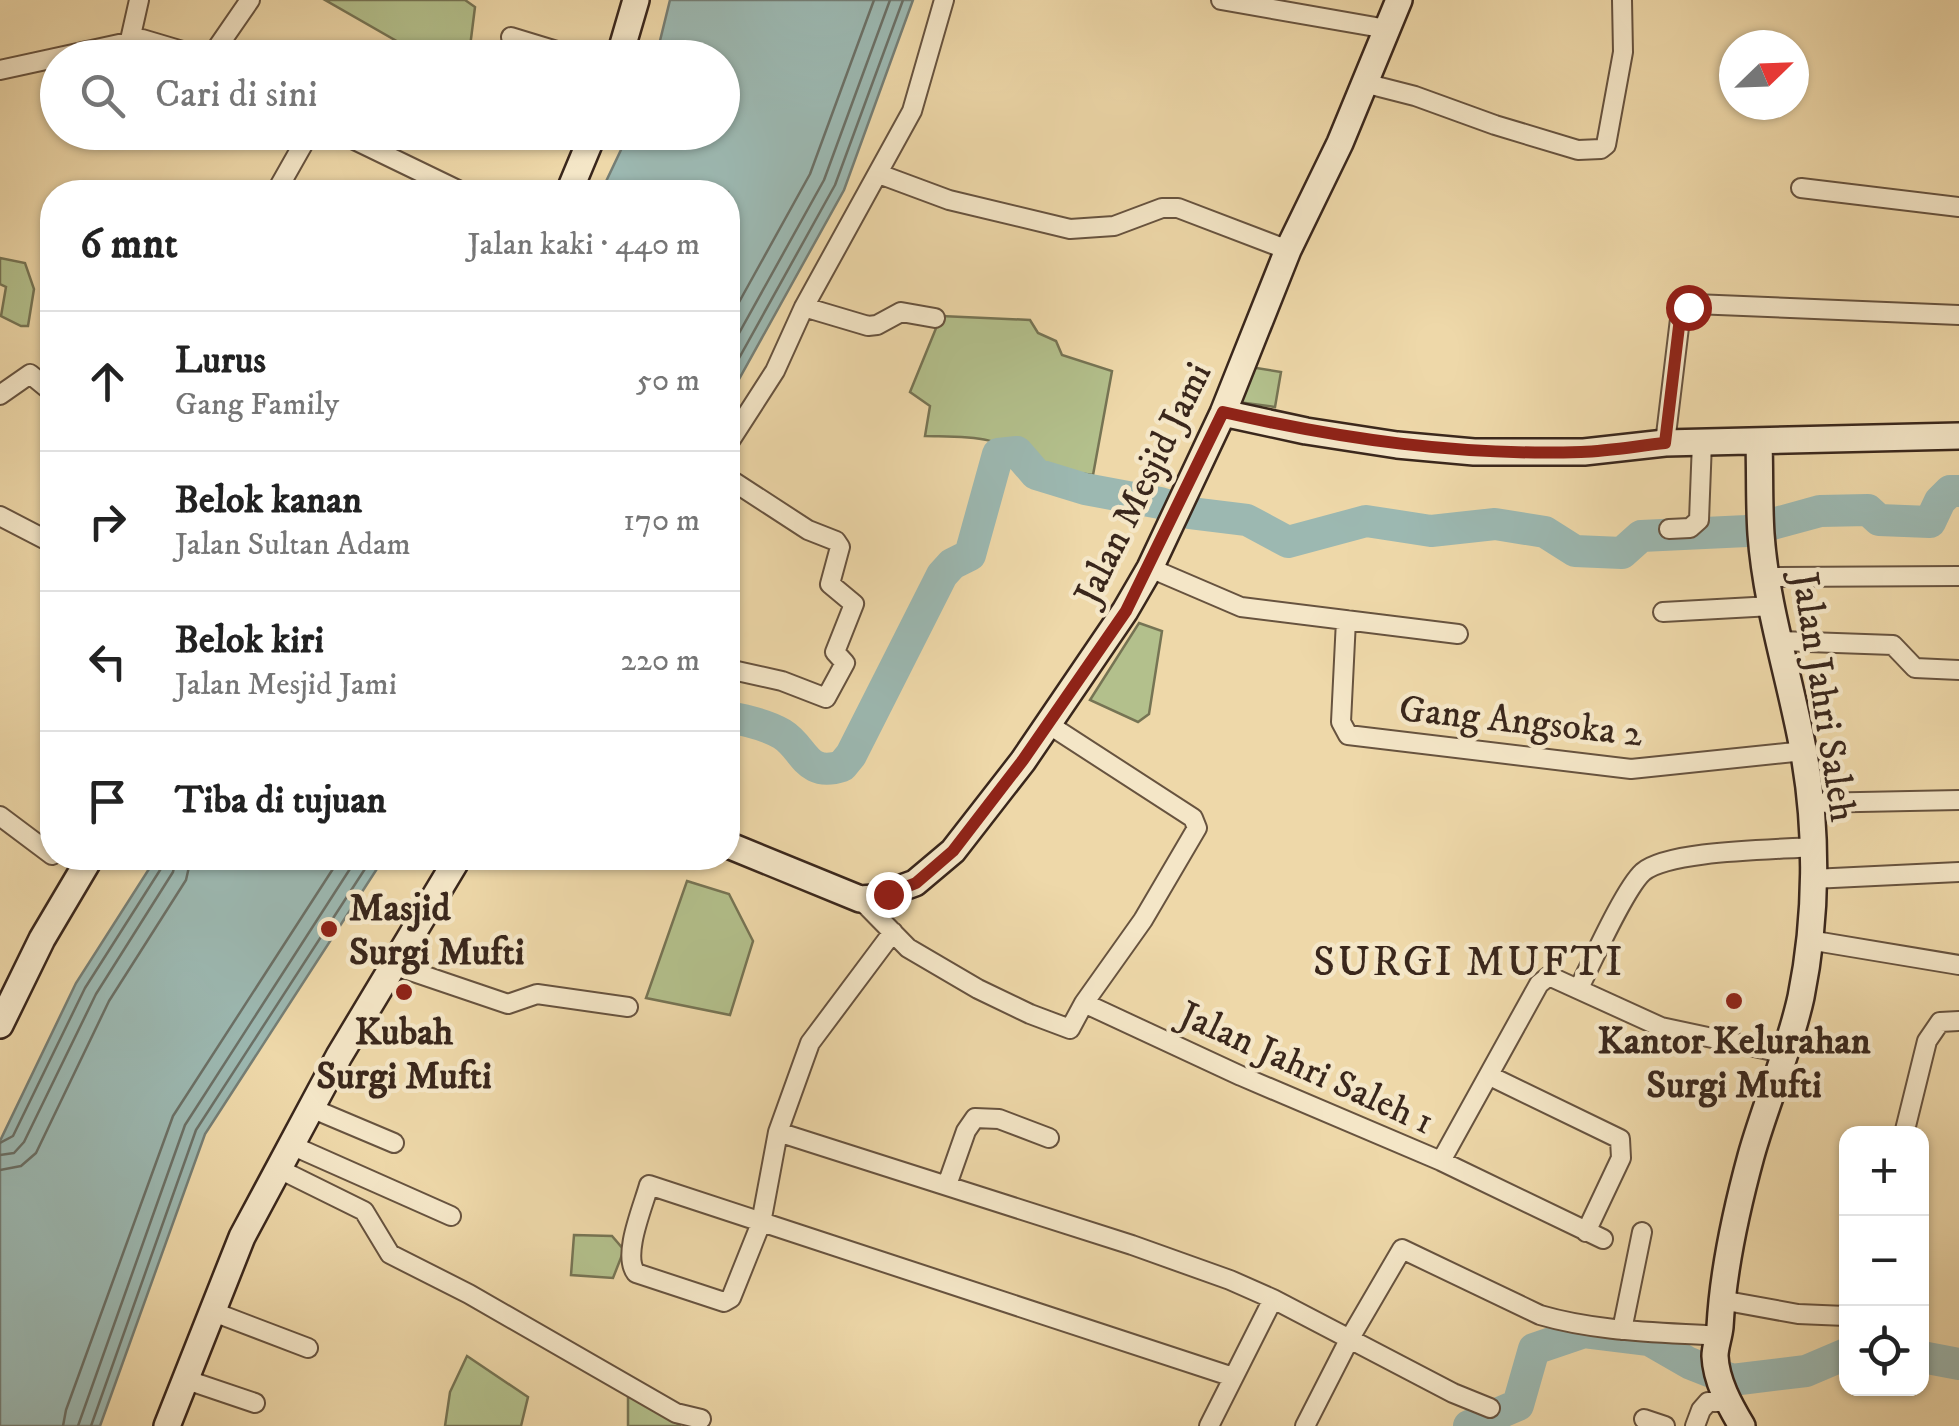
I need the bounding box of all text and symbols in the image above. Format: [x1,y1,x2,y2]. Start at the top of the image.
north arrow [1719,30,1809,120]
search box [40,40,740,150]
icon: search [75,68,130,123]
text: Cari di sini [155,71,318,119]
text: 6 mnt [80,219,178,271]
text: Jalan kaki · 440 m [468,225,700,265]
route start [1666,285,1712,331]
text: Lurus [175,337,266,385]
icon: ahead [80,354,135,409]
street label: Jalan Mesjid Jami [1063,355,1223,616]
text: 50 m [636,361,700,401]
text: Gang Family [175,385,339,425]
text: Belok kanan [175,477,362,525]
icon: right [80,494,135,549]
text: 170 m [623,501,700,541]
text: Jalan Sultan Adam [175,525,411,565]
street label: Jalan Jahri Saleh [1779,566,1866,825]
text: Belok kiri [175,617,324,665]
icon: left [80,634,135,689]
text: 220 m [620,641,700,681]
text: Jalan Mesjid Jami [175,665,397,705]
street label: Gang Angsoka 2 [1397,685,1645,759]
icon: arrive [80,774,135,829]
text: Tiba di tujuan [175,777,386,825]
route end [866,872,912,918]
place label: Masjid Surgi Mufti [349,885,525,977]
marker: Masjid Surgi Mufti [318,918,340,940]
district label: SURGI MUFTI [1313,937,1625,989]
marker: Kubah Surgi Mufti [393,981,415,1003]
street label: Jalan Jahri Saleh 1 [1169,990,1441,1146]
marker: Kantor Kelurahan Surgi Mufti [1723,990,1745,1012]
place label: Kubah Surgi Mufti [316,1009,492,1101]
place label: Kantor Kelurahan Surgi Mufti [1597,1018,1871,1110]
map controls [1839,1126,1929,1396]
button: + [1839,1126,1929,1216]
button: − [1839,1216,1929,1306]
button: locate [1839,1306,1929,1396]

